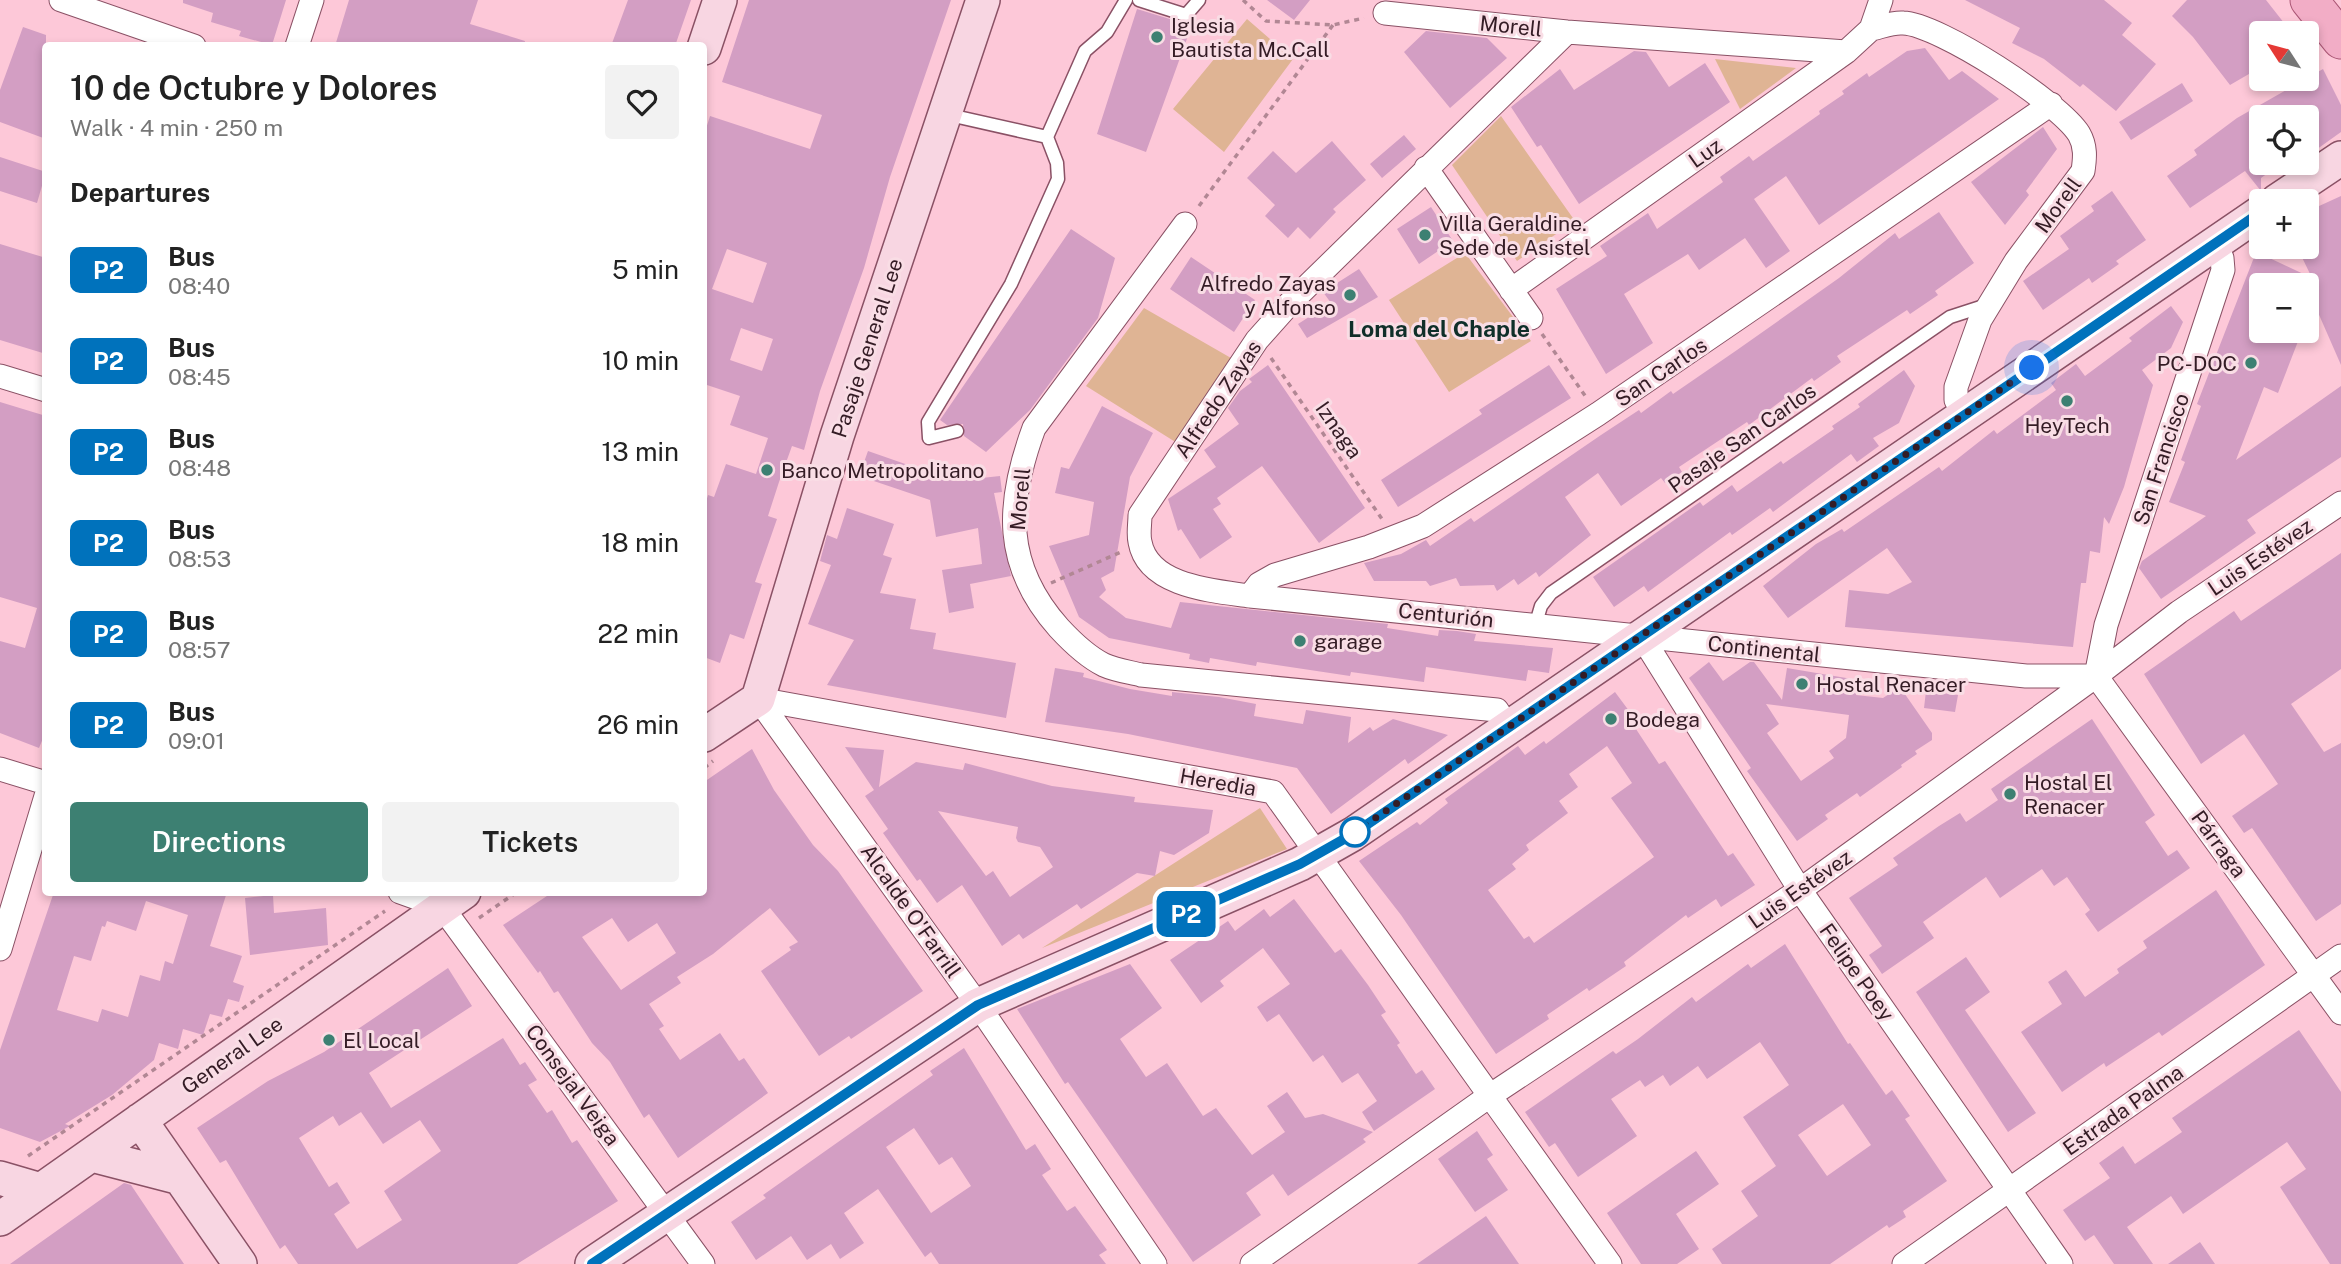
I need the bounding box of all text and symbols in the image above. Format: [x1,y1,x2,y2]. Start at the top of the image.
street label: Morell [1479,10,1543,42]
place label: Iglesia Bautista Mc.Call [1171,13,1330,62]
north arrow [2249,21,2319,91]
map controls [2249,21,2319,343]
marker: Iglesia Bautista Mc.Call [1149,29,1165,45]
button: heart [605,65,679,139]
text: 10 de Octubre y Dolores [70,69,437,107]
button: locate [2249,105,2319,175]
text: Walk · 4 min · 250 m [70,114,283,141]
street label: Luz [1684,133,1726,173]
street label: Morell [2029,172,2087,238]
text: Departures [70,177,210,208]
button: + [2249,189,2319,259]
place label: Villa Geraldine. Sede de Asistel [1439,211,1590,260]
marker: Villa Geraldine. Sede de Asistel [1417,227,1433,243]
text: Bus [168,241,215,272]
text: 5 min [612,254,679,285]
street label: Pasaje General Lee [826,255,908,441]
text: P2 [93,256,124,284]
place label: Alfredo Zayas y Alfonso [1200,271,1336,320]
text: 08:40 [168,272,230,299]
button: − [2249,273,2319,343]
marker: Alfredo Zayas y Alfonso [1342,287,1358,303]
district label: Loma del Chaple [1348,315,1530,342]
text: Bus [168,332,215,363]
street label: San Carlos [1610,332,1712,412]
street label: Alfredo Zayas [1170,336,1266,462]
text: 10 min [602,345,679,376]
text: P2 [93,347,124,375]
your location [2014,350,2049,385]
place label: PC-DOC [2157,351,2237,376]
marker: PC-DOC [2243,355,2259,371]
text: 08:45 [168,363,231,390]
street label: Pasaje San Carlos [1663,378,1821,498]
street label: San Francisco [2128,390,2194,528]
marker: HeyTech [2059,393,2075,409]
street label: Iznaga [1310,397,1368,463]
place label: HeyTech [2024,413,2110,438]
text: Bus [168,423,215,454]
text: 13 min [602,436,679,467]
text: P2 [93,438,124,466]
text: 08:48 [168,454,231,481]
place label: Banco Metropolitano [781,458,984,483]
marker: Banco Metropolitano [759,462,775,478]
street label: Morell [1005,467,1035,531]
street label: Luis Estévez [2203,513,2317,601]
text: Bus [168,514,215,545]
text: 18 min [601,527,679,558]
text: P2 [93,529,124,557]
text: 08:53 [168,545,231,572]
street label: Centurión [1397,598,1495,632]
text: Bus [168,605,215,636]
text: 22 min [598,618,679,649]
text: P2 [93,620,124,648]
place label: garage [1314,629,1382,654]
street label: Continental [1706,631,1822,667]
marker: garage [1292,633,1308,649]
text: 08:57 [168,636,231,663]
place label: Hostal Renacer [1816,672,1966,697]
marker: Hostal Renacer [1794,676,1810,692]
text: Bus [168,696,215,727]
place label: Bodega [1625,707,1700,732]
text: 26 min [597,709,679,740]
text: P2 [93,711,124,739]
marker: Bodega [1603,711,1619,727]
text: 09:01 [168,727,225,754]
street label: Heredia [1178,763,1258,801]
place label: Hostal El Renacer [2024,770,2112,819]
marker: Hostal El Renacer [2002,786,2018,802]
button: Directions [70,802,368,882]
button: Tickets [382,802,679,882]
street label: Párraga [2186,806,2252,882]
unlabelled marker [1340,817,1370,847]
street label: Alcalde O'Farrill [856,839,966,983]
street label: Luis Estévez [1744,844,1856,934]
line badge: P2 [1154,891,1218,937]
text: P2 [1171,900,1201,928]
street label: Felipe Poey [1814,919,1900,1025]
street label: General Lee [177,1011,287,1099]
street label: Consejal Veiga [521,1020,625,1150]
place label: El Local [343,1028,420,1053]
marker: El Local [321,1032,337,1048]
street label: Estrada Palma [2058,1059,2188,1161]

